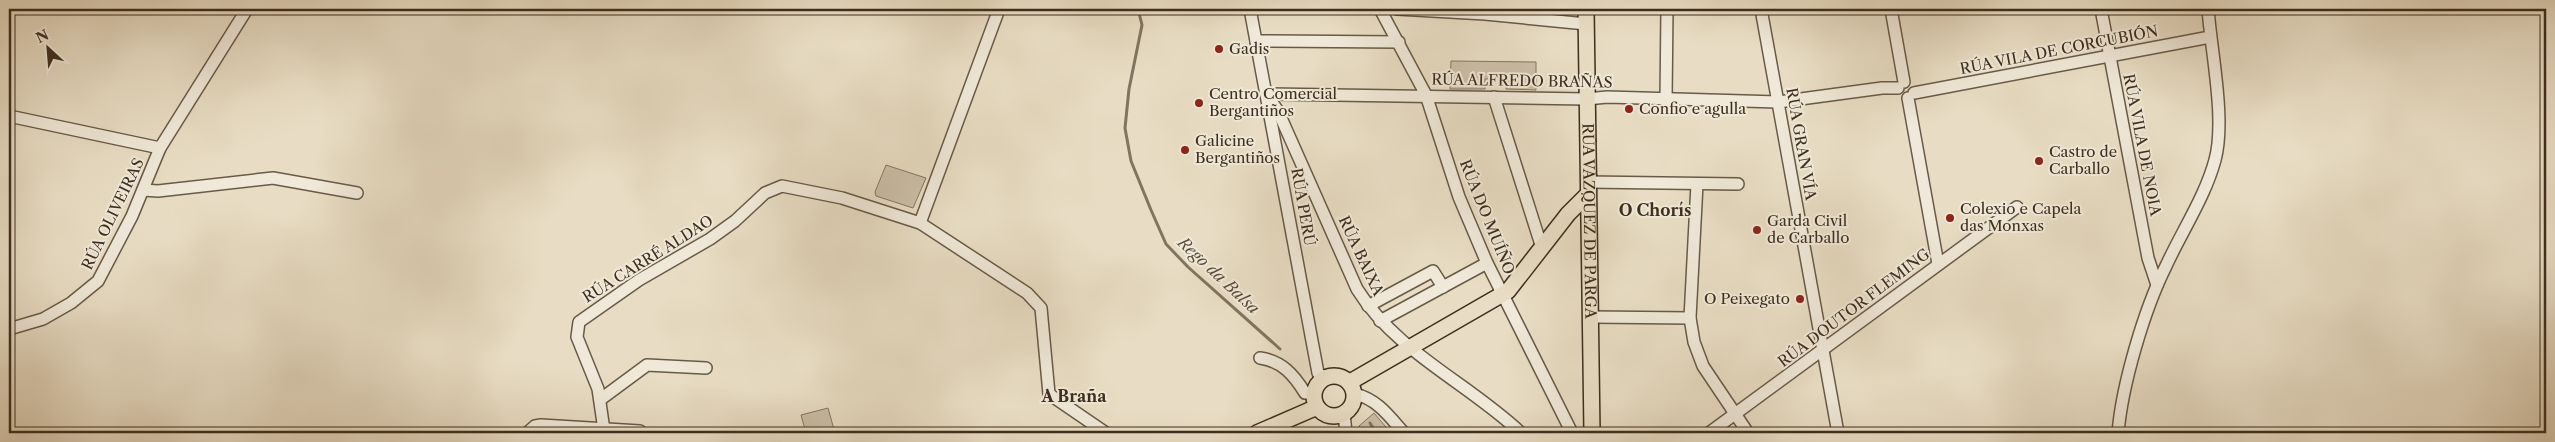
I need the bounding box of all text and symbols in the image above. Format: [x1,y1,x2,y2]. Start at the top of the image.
street label: RÚA VILA DE CORCUBIÓN [1958,21,2160,78]
north arrow [22,22,72,72]
text: N [33,26,52,47]
place label: Gadis [1229,39,1269,58]
marker: Gadis [1213,43,1225,55]
street label: RÚA ALFREDO BRAÑAS [1431,69,1613,92]
street label: RÚA VILA DE NOIA [2119,72,2166,218]
place label: Centro Comercial Bergantiños [1209,84,1338,120]
street label: RÚA GRAN VÍA [1782,86,1821,203]
marker: Centro Comercial Bergantiños [1193,97,1205,109]
place label: Confio e agulla [1639,99,1746,118]
marker: Confio e agulla [1623,103,1635,115]
street label: RÚA VÁZQUEZ DE PARGA [1579,123,1600,320]
place label: Galicine Bergantiños [1195,131,1280,167]
place label: Castro de Carballo [2049,142,2117,178]
marker: Galicine Bergantiños [1179,144,1191,156]
street label: RÚA OLIVEIRAS [77,155,148,273]
marker: Castro de Carballo [2033,155,2045,167]
street label: RÚA DO MUÍÑO [1456,157,1519,277]
street label: RÚA PERÚ [1287,166,1320,248]
place label: Colexio e Capela das Monxas [1960,199,2081,235]
district label: O Chorís [1619,200,1691,220]
street label: RÚA CARRÉ ALDAO [579,211,717,306]
place label: Garda Civil de Carballo [1767,211,1849,247]
marker: Colexio e Capela das Monxas [1944,212,1956,224]
street label: RÚA BAIXA [1335,213,1389,300]
marker: Garda Civil de Carballo [1751,224,1763,236]
water label: Rego da Balsa [1173,231,1264,318]
street label: RÚA DOUTOR FLEMING [1774,244,1933,371]
place label: O Peixegato [1704,289,1790,308]
marker: O Peixegato [1794,293,1806,305]
district label: A Braña [1041,386,1107,406]

